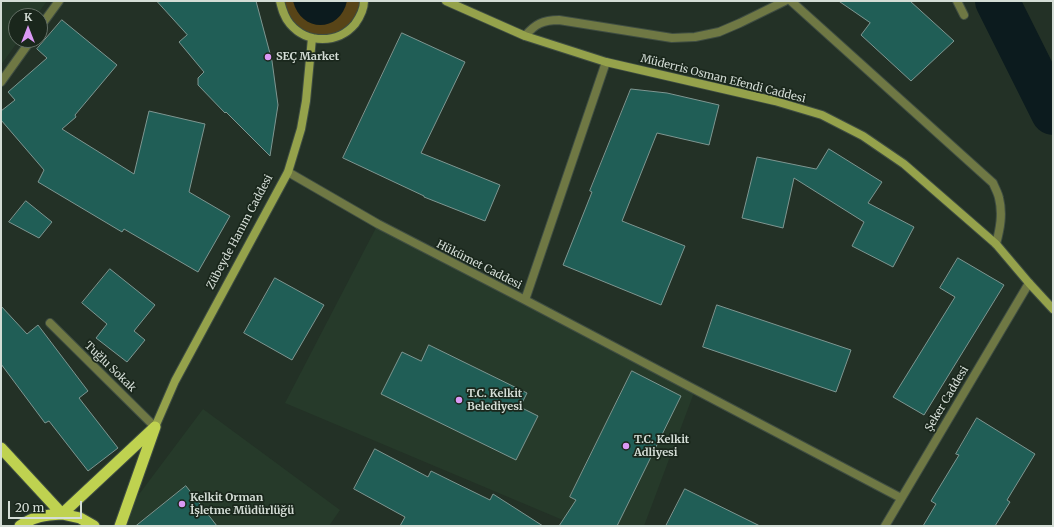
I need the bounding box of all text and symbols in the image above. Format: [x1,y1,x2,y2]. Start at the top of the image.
north arrow [8,8,48,48]
text: K [24,10,32,24]
place label: SEÇ Market [276,50,339,64]
marker: SEÇ Market [263,52,273,62]
street label: Müderris Osman Efendi Caddesi [639,52,807,106]
street label: Zübeyde Hanım Caddesi [204,172,276,292]
street label: Hükümet Caddesi [434,238,524,292]
street label: Tuğlu Sokak [81,339,139,395]
street label: Şeker Caddesi [922,364,972,434]
place label: T.C. Kelkit Belediyesi [467,387,523,413]
marker: T.C. Kelkit Belediyesi [454,395,464,405]
place label: T.C. Kelkit Adliyesi [634,433,689,459]
marker: T.C. Kelkit Adliyesi [621,441,631,451]
place label: Kelkit Orman İşletme Müdürlüğü [190,491,294,517]
scale bar [10,493,84,519]
marker: Kelkit Orman İşletme Müdürlüğü [177,499,187,509]
text: 20 m [15,500,44,515]

